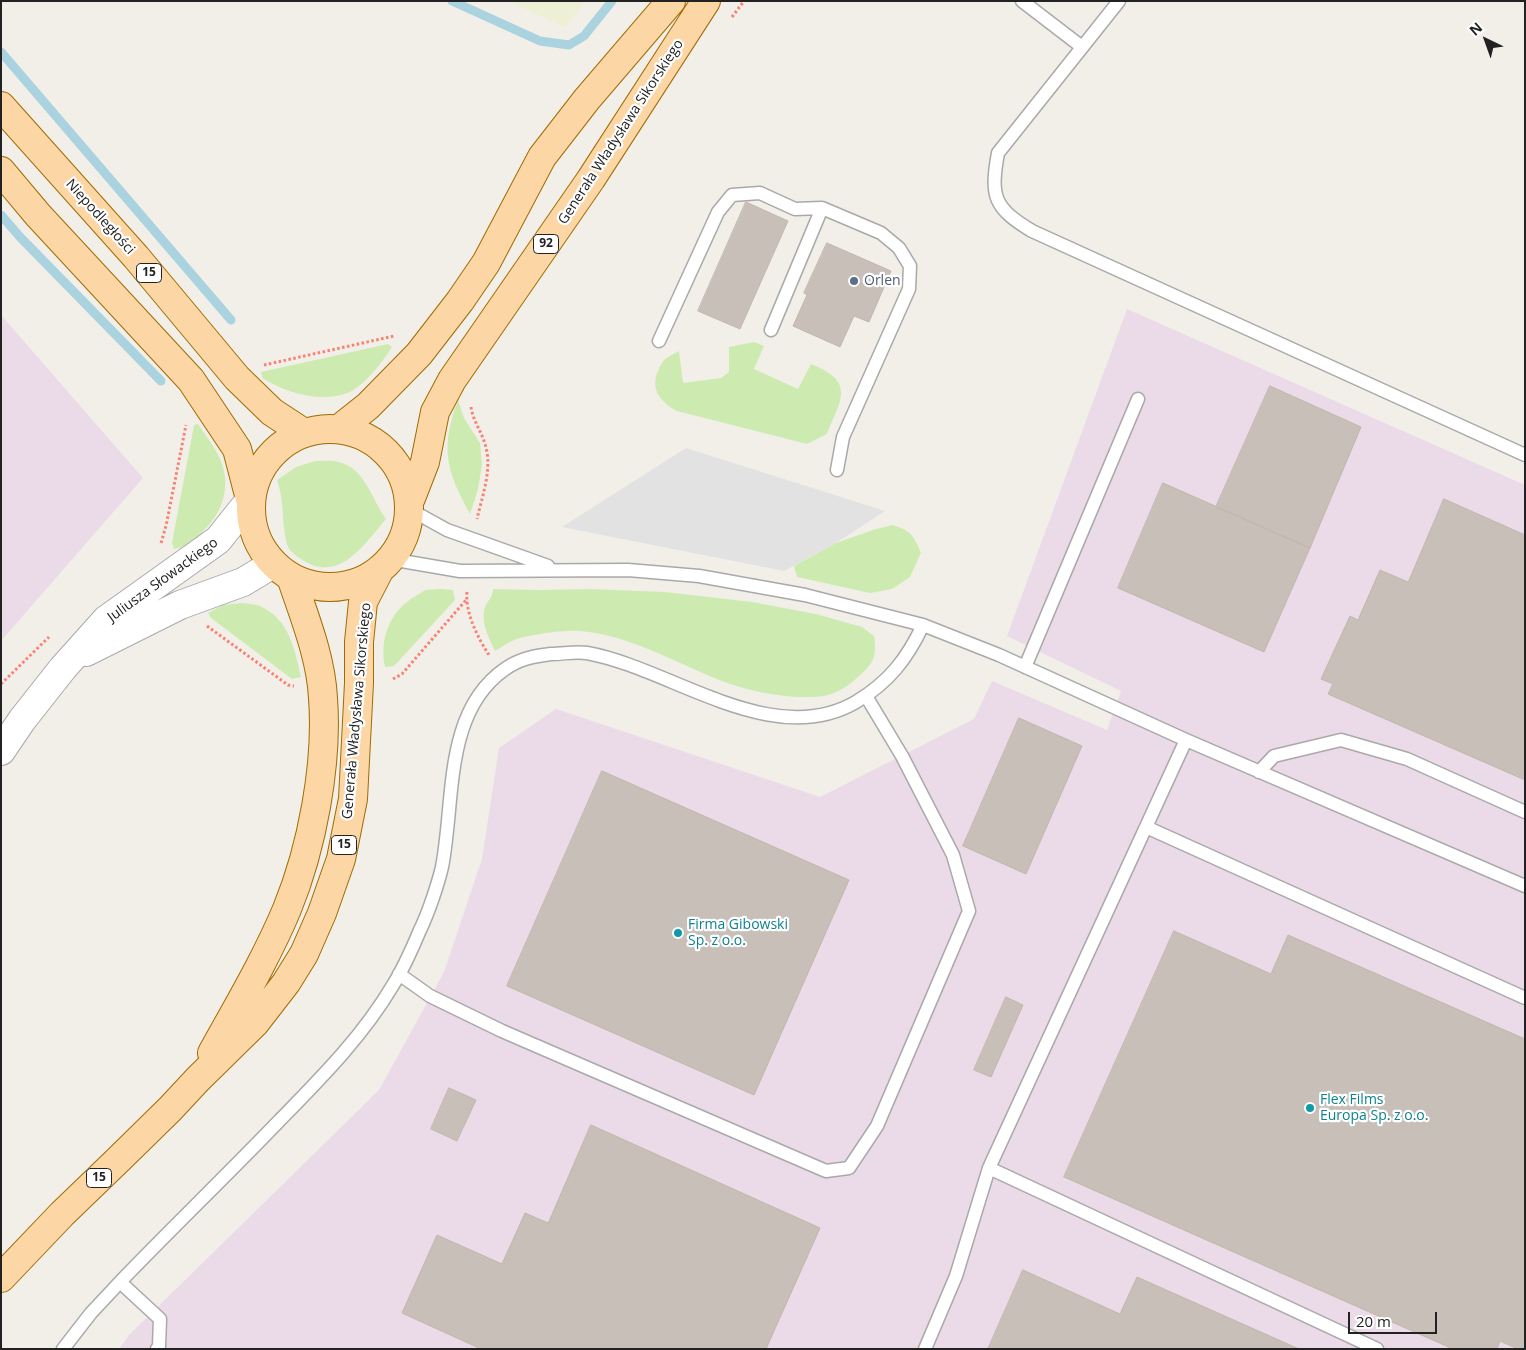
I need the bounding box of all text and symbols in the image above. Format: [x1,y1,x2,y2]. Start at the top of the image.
north arrow [1461,15,1511,65]
text: N [1465,18,1486,39]
street label: Generała Władysława Sikorskiego [555,36,687,228]
street label: Niepodległości [62,176,138,258]
road number: 92 [534,234,558,253]
road number: 15 [136,264,162,282]
place label: Orlen [864,273,901,289]
marker: Orlen [848,275,860,287]
street label: Juliusza Słowackiego [105,534,221,626]
street label: Generała Władysława Sikorskiego [339,602,375,820]
road number: 15 [332,836,356,854]
place label: Firma Gibowski Sp. z o.o. [688,917,788,950]
marker: Firma Gibowski Sp. z o.o. [672,927,684,939]
place label: Flex Films Europa Sp. z o.o. [1320,1092,1428,1124]
marker: Flex Films Europa Sp. z o.o. [1304,1102,1316,1114]
road number: 15 [86,1168,112,1188]
scale bar [1351,1302,1440,1334]
text: 20 m [1356,1311,1391,1331]

